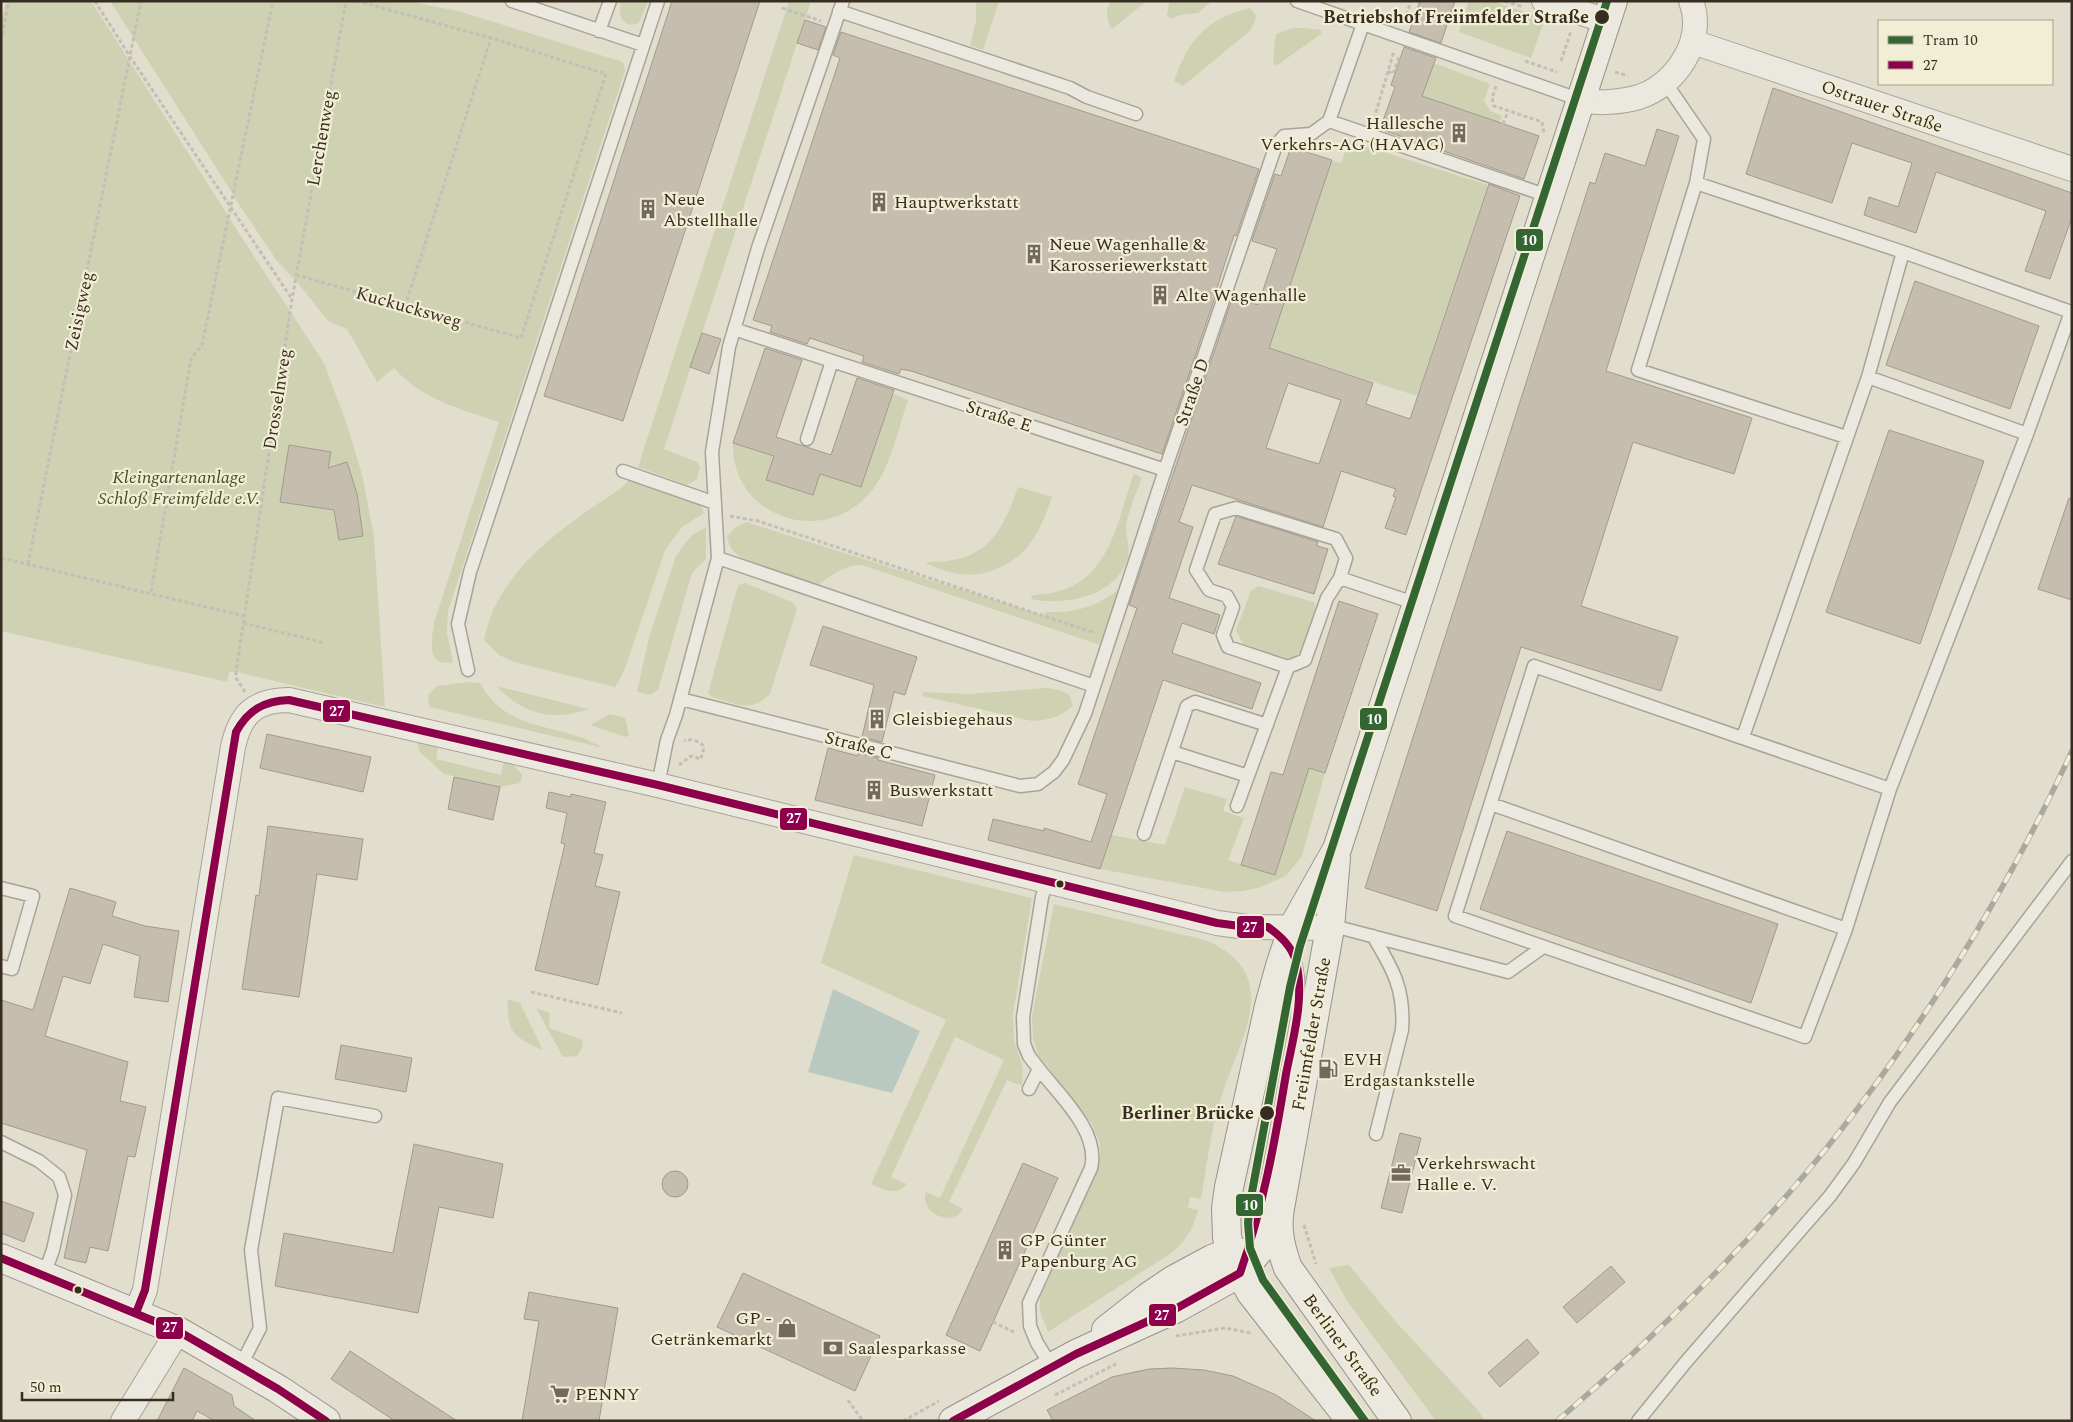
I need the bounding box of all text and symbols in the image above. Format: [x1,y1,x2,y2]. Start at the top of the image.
place label: Betriebshof Freiimfelder Straße [1323,4,1589,31]
marker: Betriebshof Freiimfelder Straße [1593,8,1611,26]
legend [1878,20,2053,85]
text: Tram 10 [1923,29,1978,52]
text: 27 [1923,54,1938,77]
street label: Ostrauer Straße [1817,73,1946,140]
street label: Lerchenweg [300,88,343,188]
place label: Hallesche Verkehrs-AG (HAVAG) [1260,110,1444,158]
building icon: Hallesche Verkehrs-AG (HAVAG) [1448,122,1470,144]
place label: Neue Abstellhalle [663,186,758,234]
place label: Hauptwerkstatt [894,189,1019,216]
building icon: Hauptwerkstatt [868,191,890,213]
building icon: Neue Abstellhalle [637,198,659,220]
line badge: 10 [1515,228,1544,252]
text: 10 [1521,230,1537,251]
place label: Neue Wagenhalle & Karosseriewerkstatt [1049,231,1207,279]
building icon: Neue Wagenhalle & Karosseriewerkstatt [1023,243,1045,265]
street label: Zeisigweg [58,269,101,354]
street label: Kuckucksweg [353,279,465,336]
place label: Alte Wagenhalle [1175,282,1306,309]
building icon: Alte Wagenhalle [1149,284,1171,306]
street label: Drosselnweg [256,346,299,452]
street label: Straße D [1168,354,1217,430]
street label: Straße E [962,393,1035,440]
park label: Kleingartenanlage Schloß Freimfelde e.V. [98,464,260,512]
line badge: 27 [322,699,351,723]
text: 27 [329,701,345,722]
place label: Gleisbiegehaus [892,706,1013,733]
line badge: 10 [1359,707,1388,731]
building icon: Gleisbiegehaus [866,708,888,730]
text: 10 [1366,709,1382,730]
street label: Straße C [822,724,896,767]
place label: Buswerkstatt [889,777,993,804]
building icon: Buswerkstatt [863,779,885,801]
line badge: 27 [779,807,808,831]
text: 27 [786,808,802,829]
unlabelled marker [1055,879,1065,889]
line badge: 27 [1236,915,1265,939]
text: 27 [1242,917,1258,938]
street label: Freiimfelder Straße [1285,955,1338,1113]
place label: EVH Erdgastankstelle [1343,1046,1475,1094]
fuel station icon: EVH Erdgastankstelle [1317,1058,1339,1080]
place label: Berliner Brücke [1121,1100,1254,1127]
marker: Berliner Brücke [1258,1104,1276,1122]
place label: Verkehrswacht Halle e. V. [1416,1150,1536,1198]
office icon: Verkehrswacht Halle e. V. [1390,1162,1412,1184]
line badge: 10 [1235,1193,1264,1217]
text: 10 [1242,1195,1258,1216]
place label: GP Günter Papenburg AG [1020,1227,1138,1275]
building icon: GP Günter Papenburg AG [994,1239,1016,1261]
unlabelled marker [73,1285,83,1295]
street label: Berliner Straße [1296,1288,1389,1402]
line badge: 27 [1148,1303,1177,1327]
place label: GP - Getränkemarkt [651,1305,772,1353]
text: 27 [1154,1305,1170,1326]
line badge: 27 [155,1316,184,1340]
text: 27 [162,1317,178,1338]
shop icon: GP - Getränkemarkt [776,1317,798,1339]
place label: Saalesparkasse [848,1335,966,1362]
bank icon: Saalesparkasse [822,1337,844,1359]
scale bar [22,1370,174,1402]
text: 50 m [30,1376,62,1399]
place label: PENNY [575,1381,640,1408]
supermarket icon: PENNY [549,1383,571,1405]

